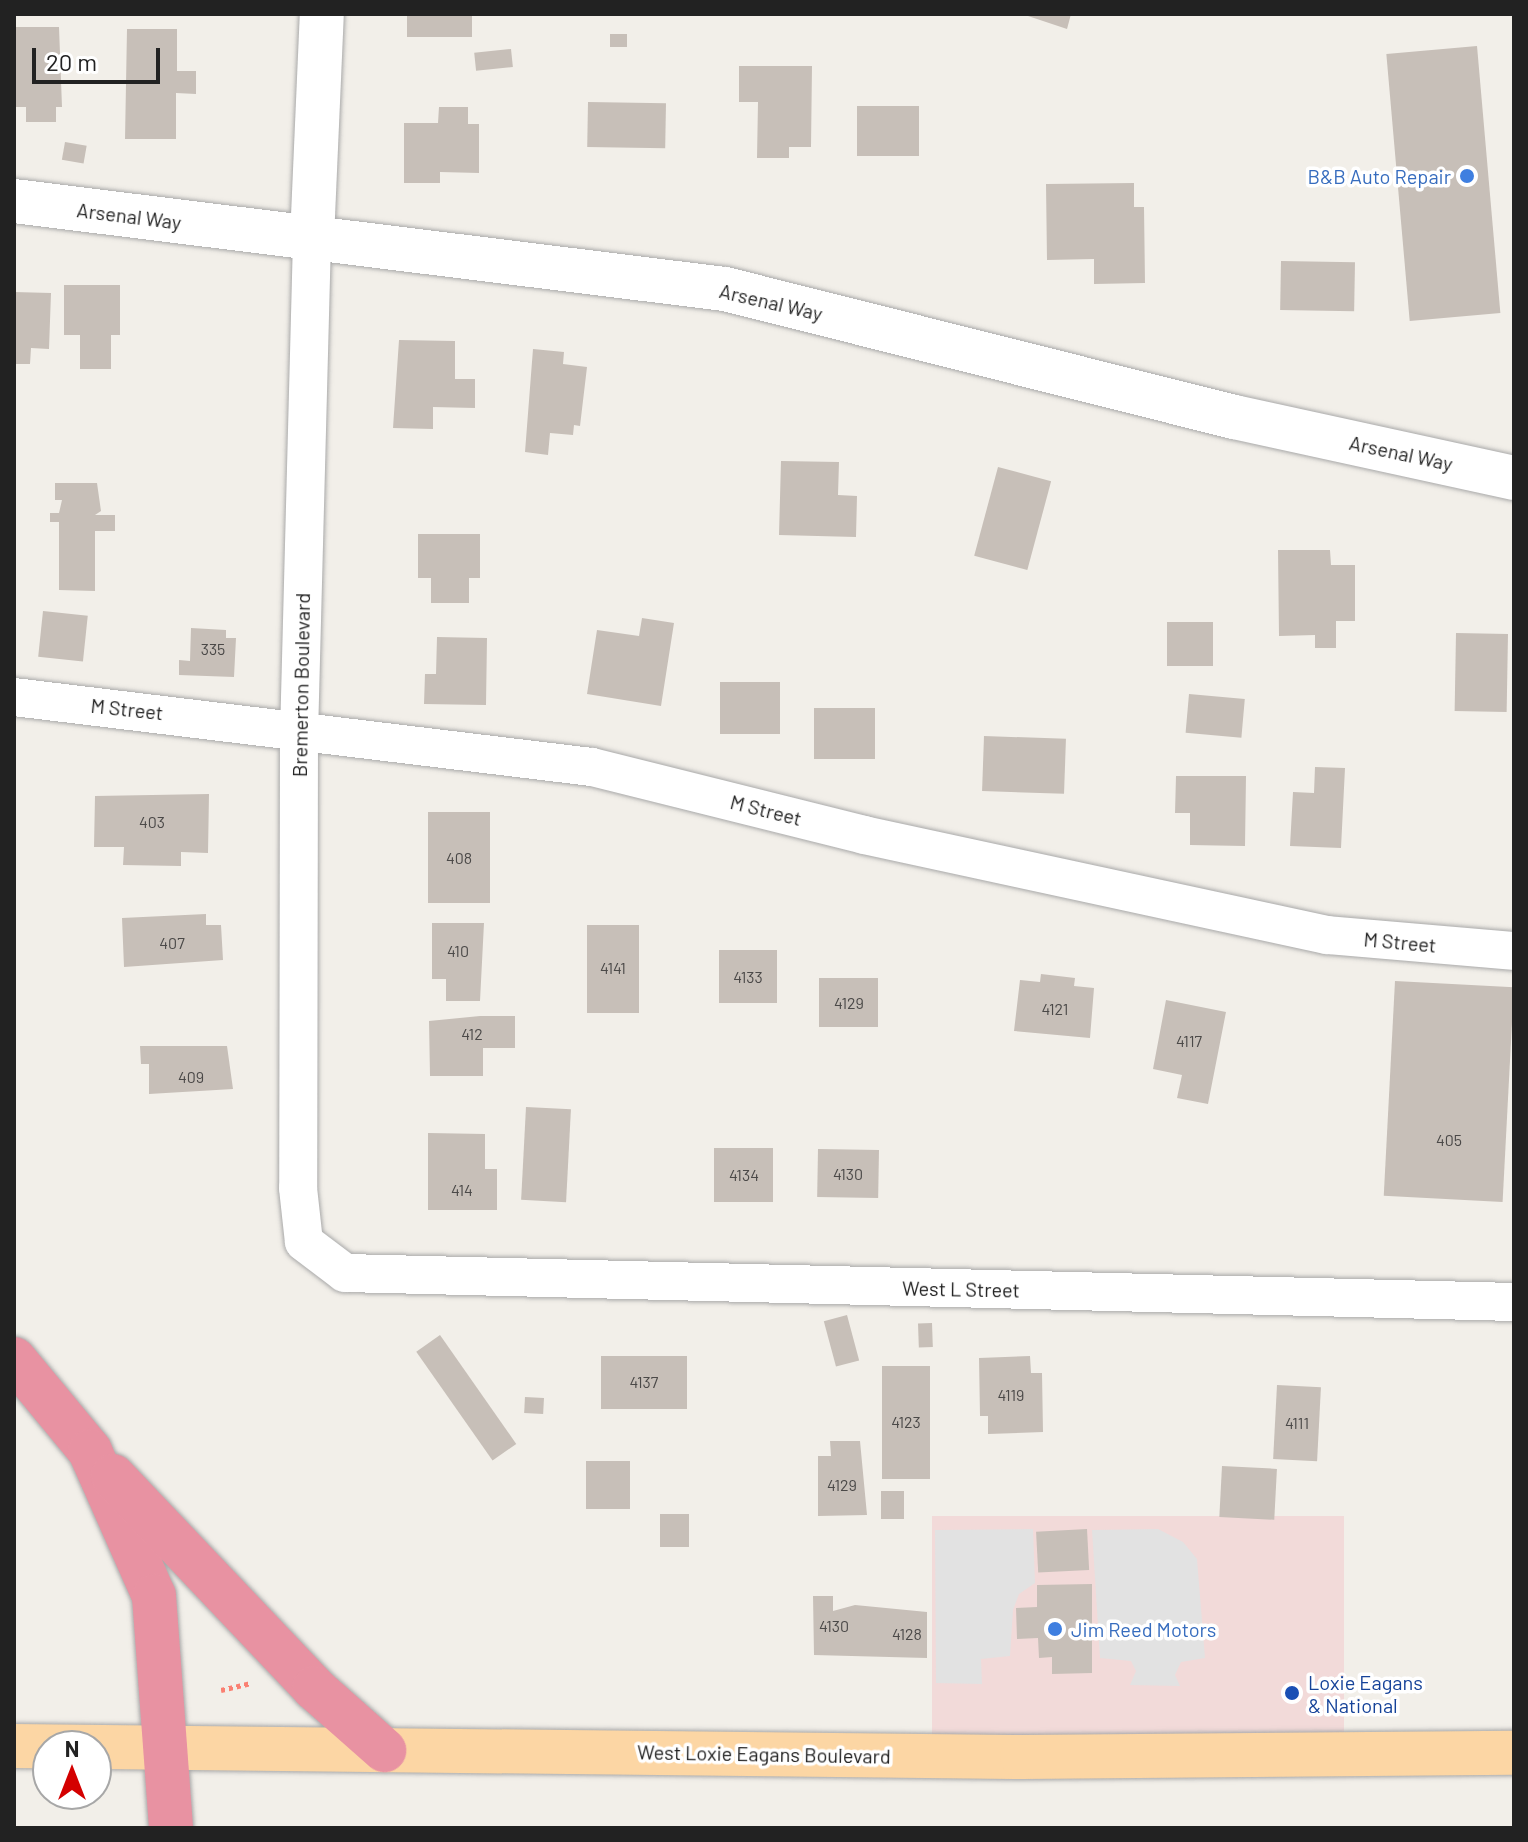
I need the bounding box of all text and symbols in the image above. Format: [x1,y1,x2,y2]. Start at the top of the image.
scale bar [36,32,164,82]
text: 20 m [46,47,97,76]
place label: B&B Auto Repair [1308,164,1451,188]
marker: B&B Auto Repair [1458,167,1476,185]
street label: Arsenal Way [75,198,183,234]
street label: Arsenal Way [717,278,825,326]
street label: Arsenal Way [1347,430,1455,476]
street label: Bremerton Boulevard [287,593,315,777]
house number: 335 [201,639,225,659]
street label: M Street [89,693,165,725]
street label: M Street [728,790,804,830]
house number: 403 [139,812,165,832]
house number: 408 [446,848,472,868]
street label: M Street [1363,927,1437,957]
house number: 407 [159,933,185,953]
house number: 410 [447,941,469,961]
house number: 4141 [600,958,626,978]
house number: 4133 [733,967,763,987]
house number: 4129 [834,993,864,1013]
house number: 4121 [1042,999,1068,1019]
house number: 412 [461,1024,483,1044]
house number: 4117 [1176,1031,1202,1051]
house number: 409 [178,1067,204,1087]
house number: 405 [1436,1130,1462,1150]
house number: 4130 [833,1164,863,1184]
house number: 4134 [729,1165,759,1185]
house number: 414 [451,1180,473,1200]
street label: West L Street [902,1276,1020,1302]
house number: 4137 [630,1372,658,1392]
house number: 4119 [998,1385,1024,1405]
house number: 4123 [891,1412,921,1432]
house number: 4111 [1285,1413,1309,1433]
house number: 4129 [827,1475,857,1495]
house number: 4130 [819,1616,849,1636]
place label: Jim Reed Motors [1071,1617,1216,1641]
marker: Jim Reed Motors [1046,1620,1064,1638]
house number: 4128 [892,1624,922,1644]
place label: Loxie Eagans & National [1308,1670,1423,1717]
marker: Loxie Eagans & National [1283,1684,1301,1702]
north arrow [32,1730,112,1810]
text: N [65,1735,79,1761]
street label: West Loxie Eagans Boulevard [637,1740,891,1768]

